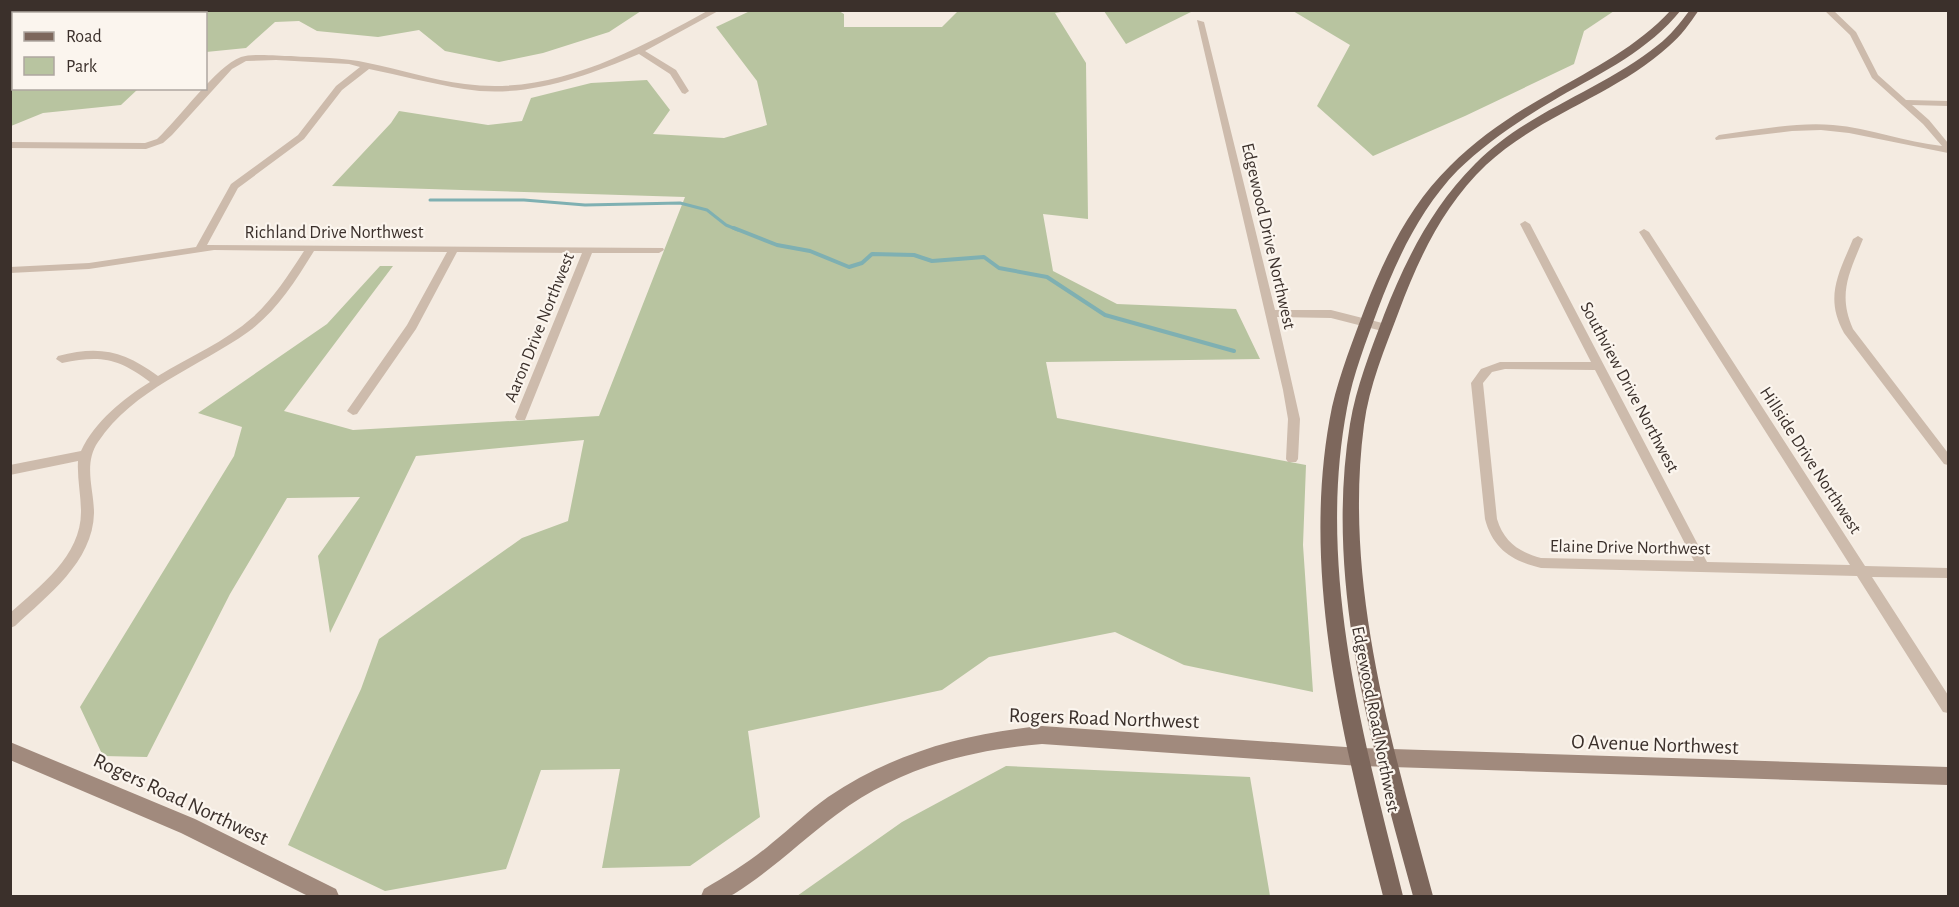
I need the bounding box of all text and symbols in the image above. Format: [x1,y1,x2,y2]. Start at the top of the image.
legend [12,12,207,90]
text: Road [66,28,102,46]
text: Park [66,58,98,76]
street label: Edgewood Drive Northwest [1238,141,1298,331]
street label: Richland Drive Northwest [245,224,424,242]
street label: Aaron Drive Northwest [502,250,578,405]
street label: Southview Drive Northwest [1576,299,1682,476]
street label: Hillside Drive Northwest [1756,384,1865,538]
street label: Elaine Drive Northwest [1550,538,1711,558]
street label: Edgewood Road Northwest [1348,625,1402,814]
street label: Rogers Road Northwest [1008,705,1200,732]
street label: O Avenue Northwest [1571,731,1739,758]
street label: Rogers Road Northwest [90,750,272,849]

